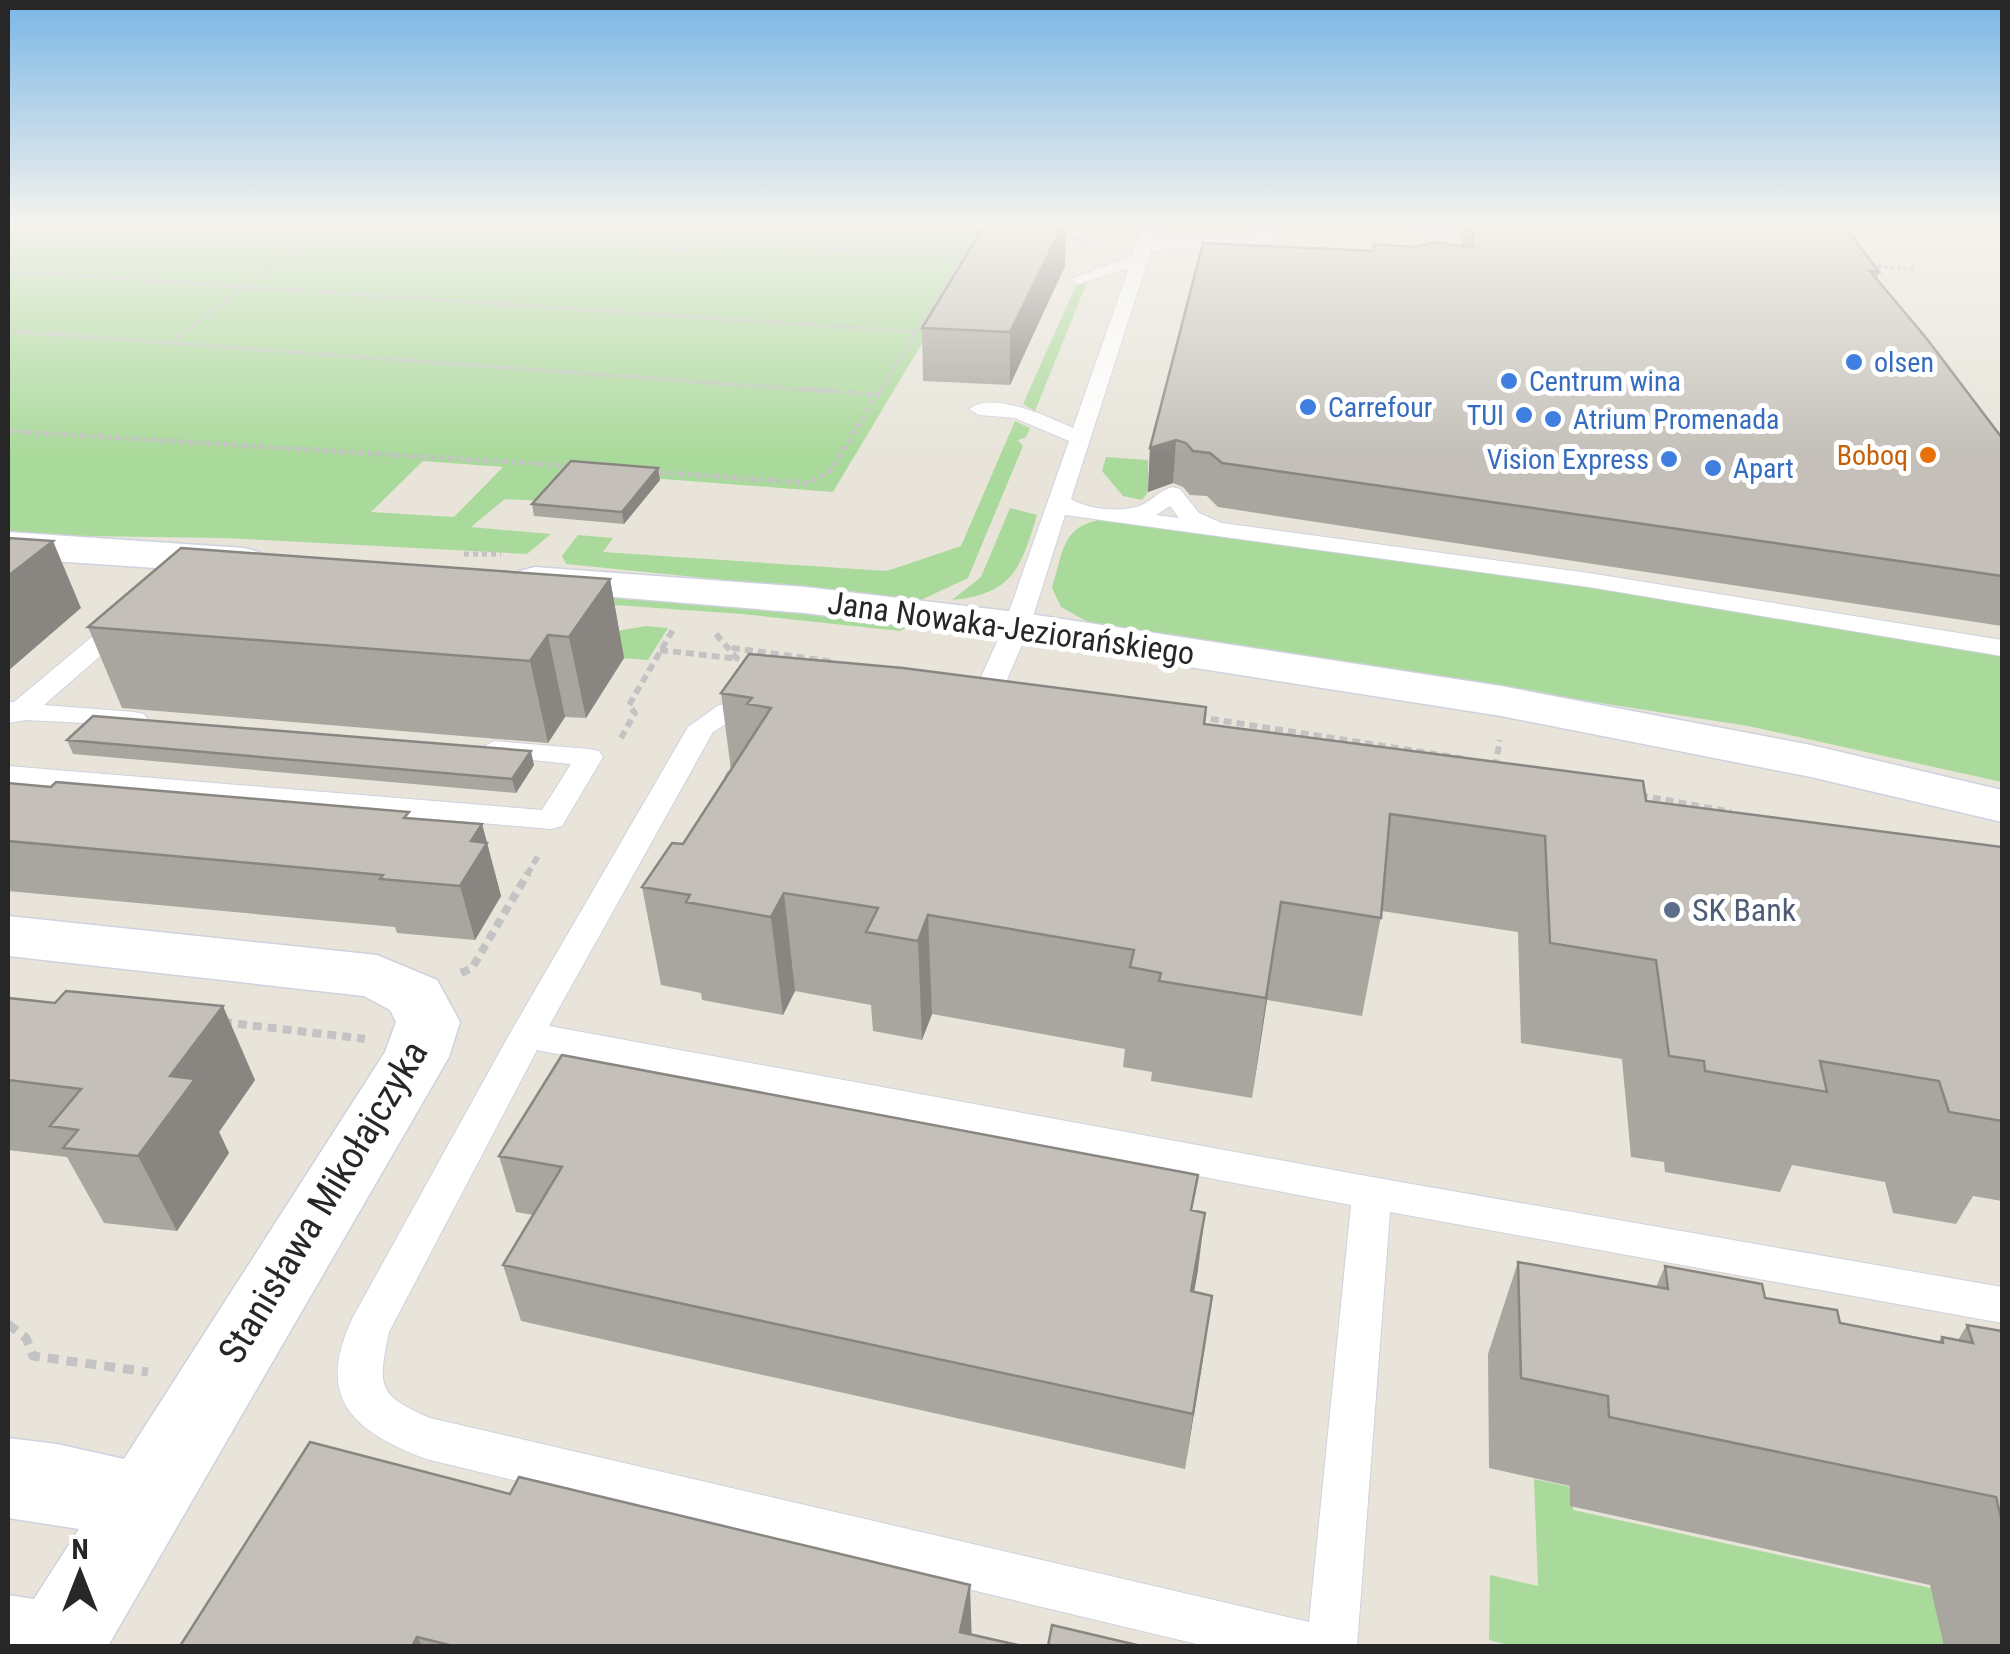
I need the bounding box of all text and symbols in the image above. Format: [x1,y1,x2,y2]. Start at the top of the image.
place label: olsen [1874,346,1934,379]
marker: olsen [1843,351,1865,373]
place label: Centrum wina [1529,365,1681,398]
marker: Centrum wina [1498,370,1520,392]
place label: Carrefour [1328,391,1432,424]
marker: Carrefour [1297,396,1319,418]
place label: TUI [1467,399,1504,432]
place label: Atrium Promenada [1573,403,1780,436]
marker: TUI [1513,404,1535,426]
marker: Atrium Promenada [1542,408,1564,430]
place label: Boboq [1837,439,1908,472]
place label: Vision Express [1487,443,1649,476]
marker: Boboq [1917,444,1939,466]
marker: Vision Express [1658,448,1680,470]
place label: Apart [1733,452,1794,485]
marker: Apart [1702,457,1724,479]
street label: Jana Nowaka-Jeziorańskiego [825,583,1197,673]
place label: SK Bank [1692,891,1797,929]
marker: SK Bank [1661,899,1683,921]
street label: Stanisława Mikołajczyka [209,1033,437,1371]
north arrow [30,1524,130,1624]
text: N [71,1533,89,1566]

